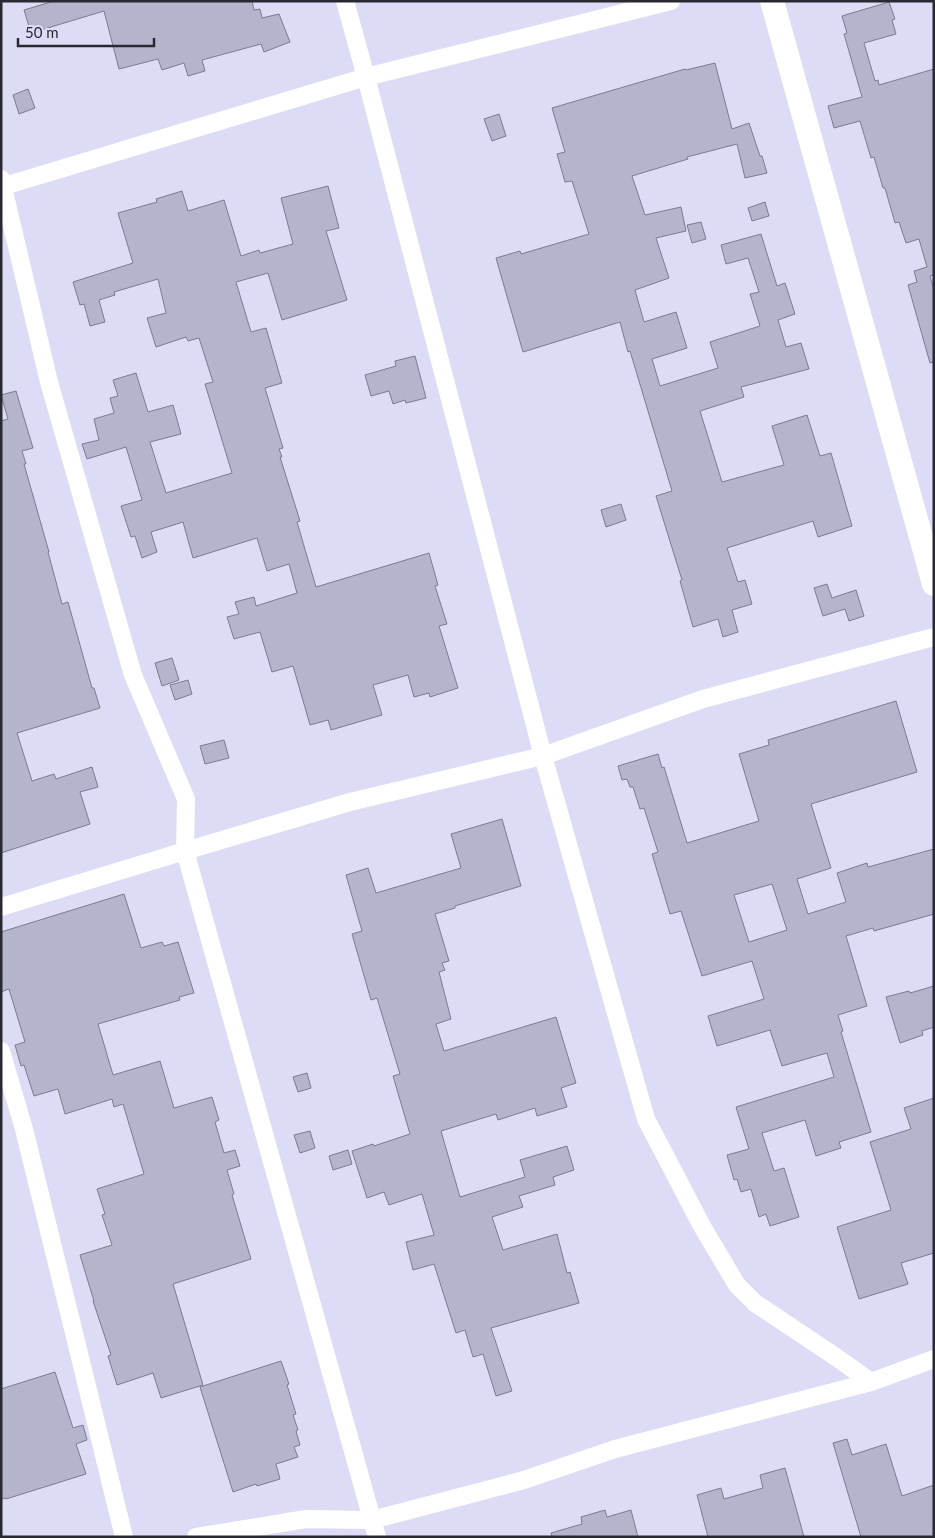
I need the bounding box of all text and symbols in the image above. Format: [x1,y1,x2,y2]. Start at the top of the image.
scale bar [18,15,154,47]
text: 50 m [25,23,59,41]

